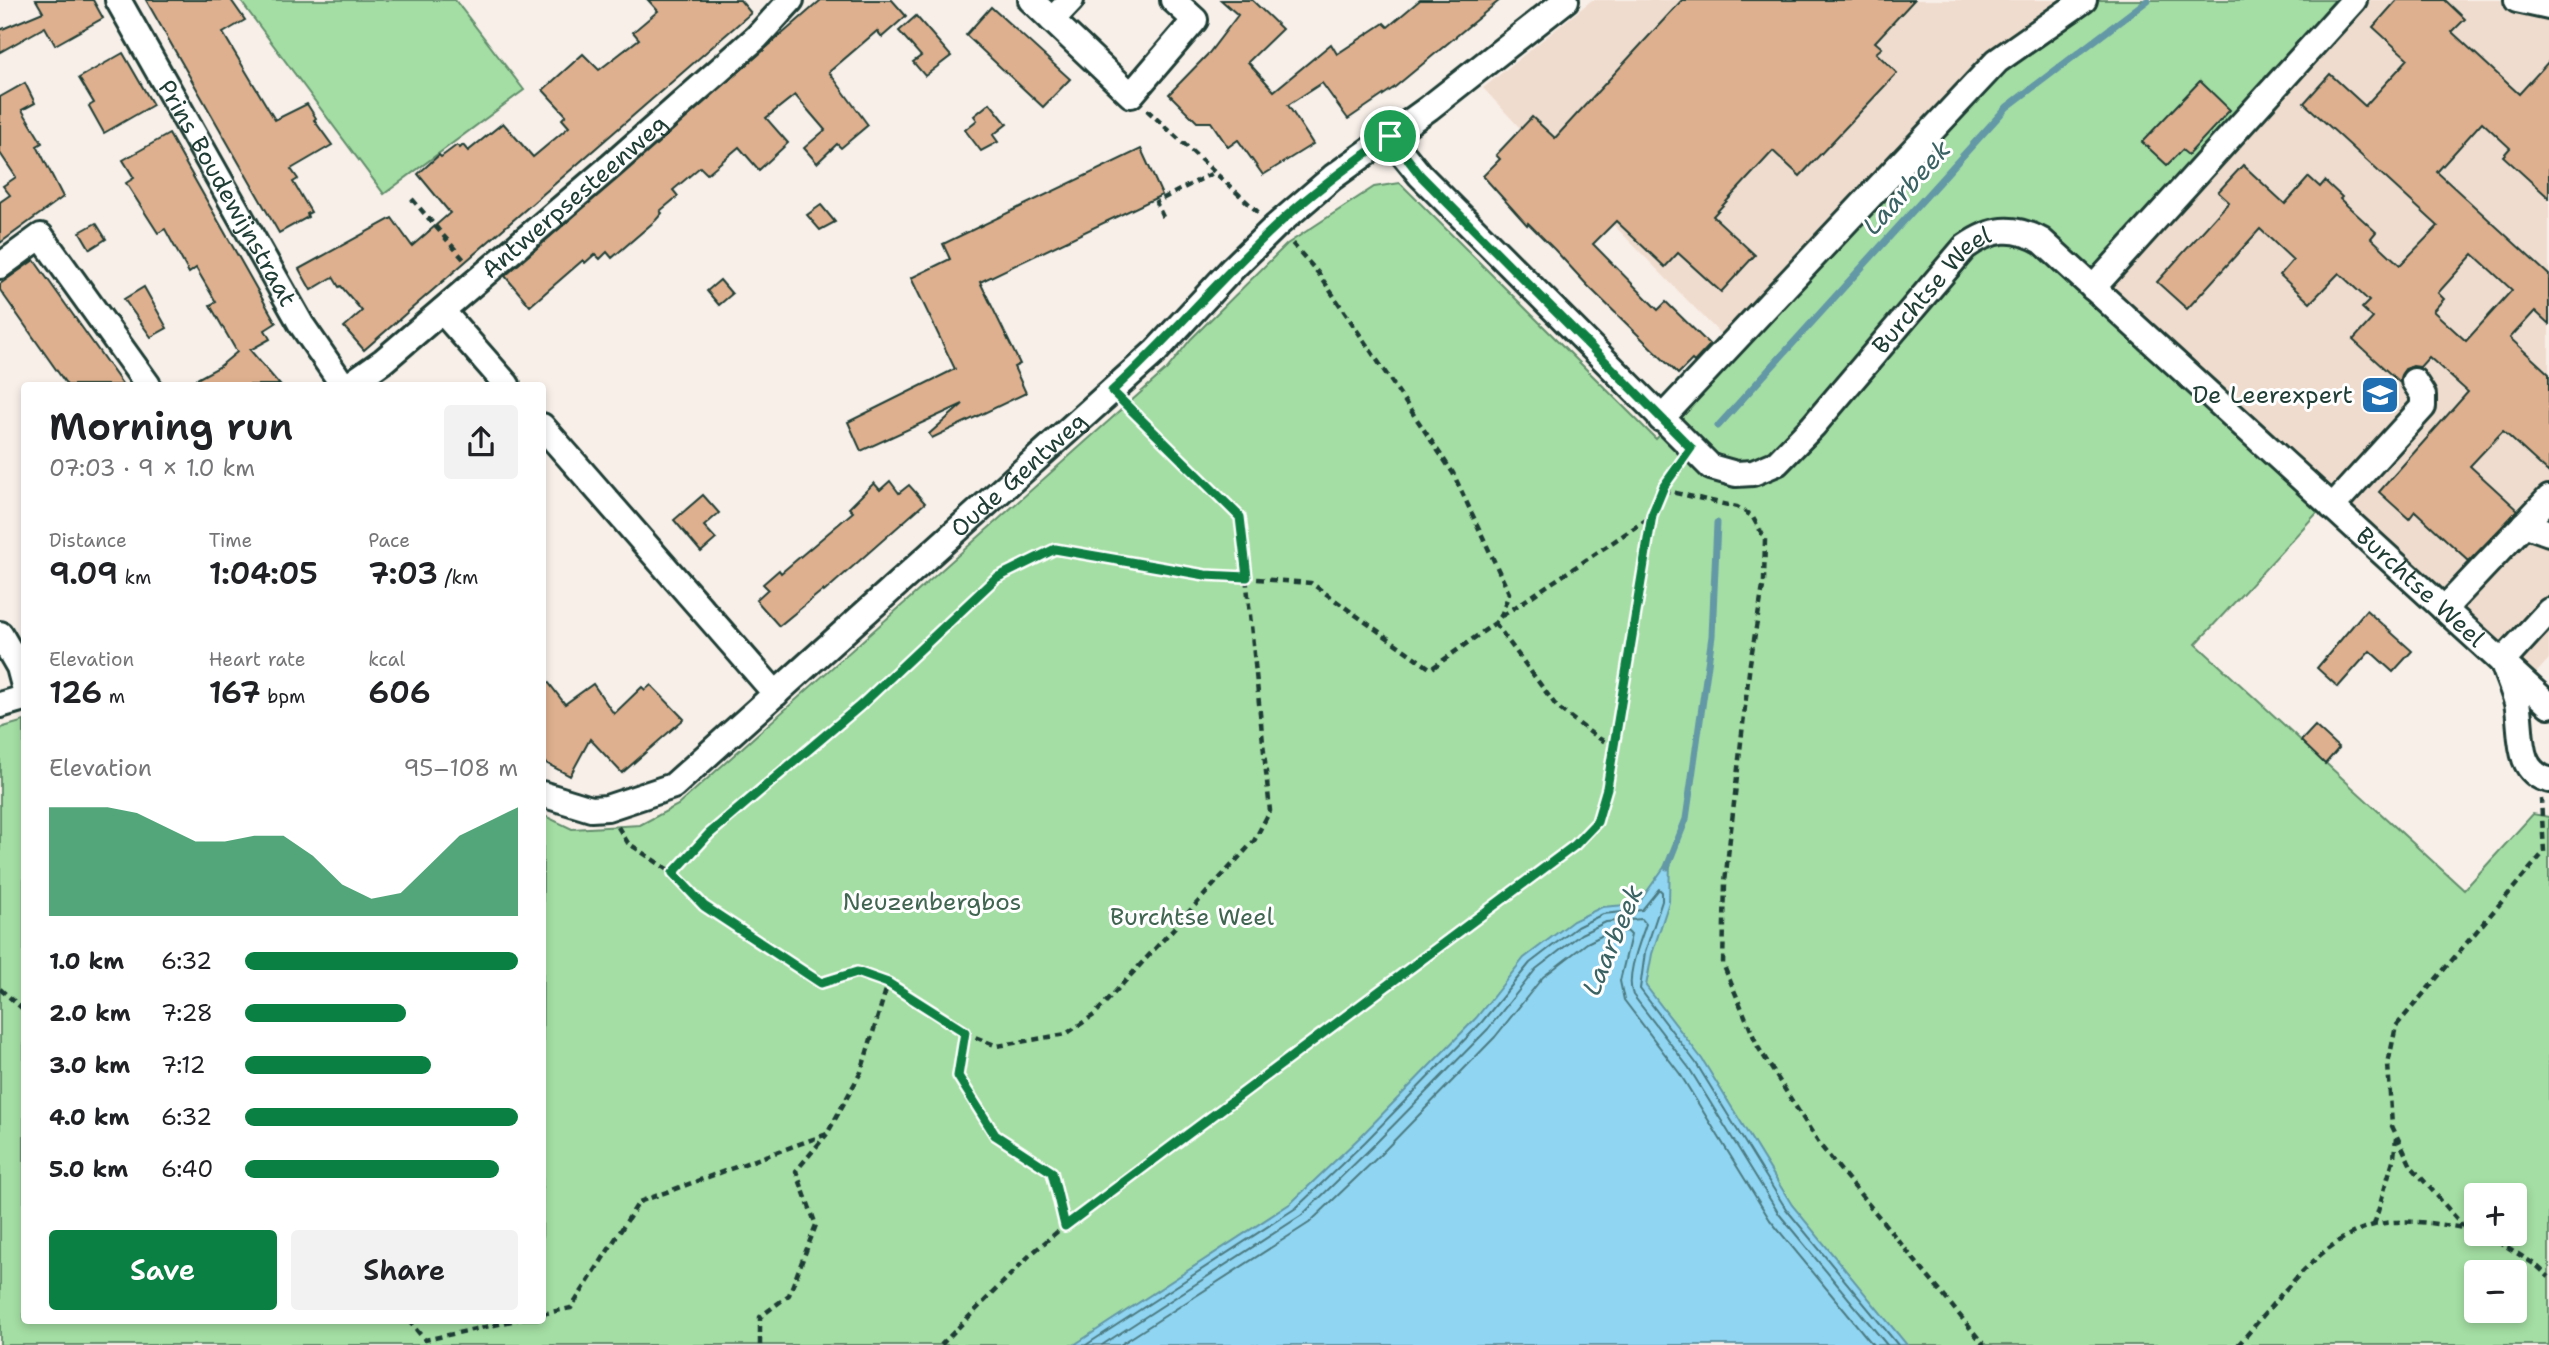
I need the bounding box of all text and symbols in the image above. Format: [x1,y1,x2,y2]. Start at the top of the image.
street label: Prins Boudewijnstraat [150,74,304,312]
pin [1360,106,1420,166]
street label: Antwerpsesteenweg [475,107,674,286]
icon: arrive [1371,117,1409,155]
water label: Laarbeek [1854,132,1958,242]
street label: Burchtse Weel [1865,218,1996,361]
school or university icon: De Leerexpert [2359,374,2401,416]
place label: De Leerexpert [2192,379,2353,411]
text: Morning run [49,401,293,452]
button: share [444,405,518,479]
street label: Oude Gentweg [944,405,1094,544]
text: 07:03 · 9 × 1.0 km [49,453,255,483]
street label: Burchtse Weel [2349,520,2492,655]
text: Distance [49,528,127,553]
text: Time [209,528,252,553]
text: Pace [368,528,410,553]
text: 9.09 [49,553,118,594]
text: 1:04:05 [209,553,318,594]
text: 7:03 [368,553,438,594]
text: km [118,565,152,590]
text: /km [438,565,478,590]
text: Elevation [49,647,134,672]
text: Heart rate [209,647,305,672]
text: kcal [368,647,405,672]
text: 126 [49,672,102,713]
text: 167 [209,672,261,713]
text: 606 [368,672,431,713]
text: m [102,684,125,709]
text: bpm [261,684,305,709]
text: Elevation [49,753,152,783]
text: 95–108 m [403,753,518,783]
water label: Laarbeek [1573,879,1651,1001]
park label: Neuzenbergbos [843,886,1021,918]
park label: Burchtse Weel [1110,901,1275,933]
text: 1.0 km [49,946,124,976]
text: 6:32 [161,946,212,976]
text: 2.0 km [49,998,131,1028]
text: 7:28 [161,998,213,1028]
text: 3.0 km [49,1050,130,1080]
text: 7:12 [161,1050,205,1080]
text: 4.0 km [49,1102,130,1132]
text: 6:32 [161,1102,212,1132]
text: 5.0 km [49,1154,128,1184]
text: 6:40 [161,1154,213,1184]
map controls [2464,1183,2527,1323]
button: + [2464,1183,2527,1246]
button: Save [49,1230,277,1310]
button: Share [291,1230,518,1310]
button: − [2464,1260,2527,1323]

